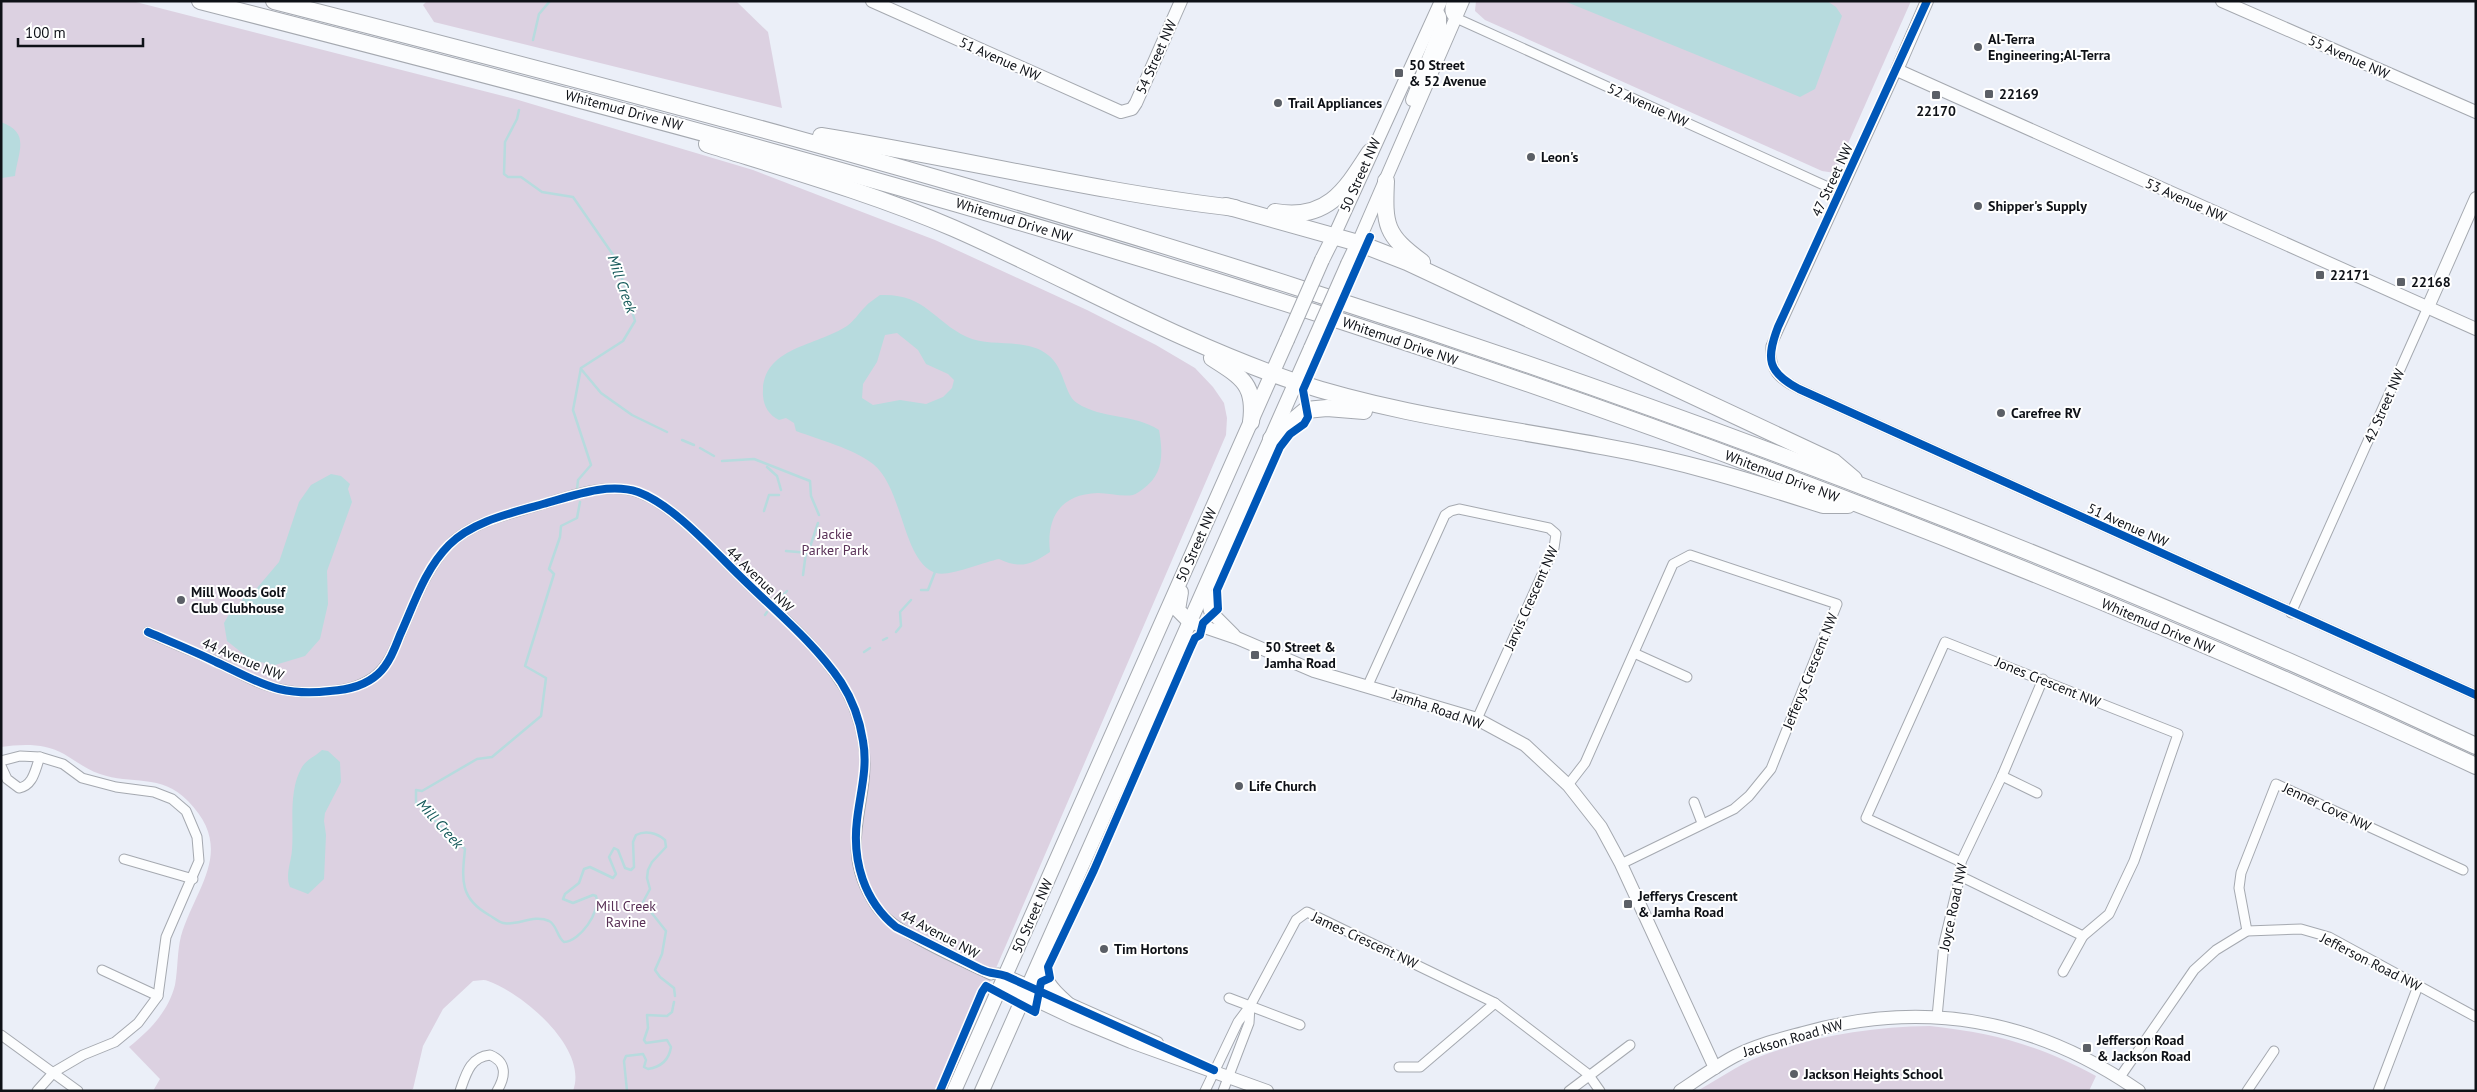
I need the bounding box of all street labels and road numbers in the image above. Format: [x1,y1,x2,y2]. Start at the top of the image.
street label: 54 Street NW [1132,17,1181,97]
street label: 55 Avenue NW [2306,31,2393,83]
street label: 51 Avenue NW [957,33,1044,85]
street label: 52 Avenue NW [1605,79,1692,131]
street label: Whitemud Drive NW [563,86,685,134]
street label: 50 Street NW [1336,135,1385,215]
street label: 47 Street NW [1807,140,1857,219]
street label: 53 Avenue NW [2143,174,2230,226]
street label: Whitemud Drive NW [954,194,1075,246]
street label: Whitemud Drive NW [1340,313,1461,369]
street label: 42 Street NW [2360,366,2409,446]
street label: Whitemud Drive NW [1722,446,1842,506]
street label: 51 Avenue NW [2085,499,2172,551]
street label: 50 Street NW [1172,505,1221,585]
street label: 44 Avenue NW [722,542,798,616]
street label: Jarvis Crescent NW [1500,543,1562,654]
street label: Whitemud Drive NW [2099,594,2218,658]
street label: Jefferys Crescent NW [1778,610,1842,733]
street label: 44 Avenue NW [199,634,287,684]
street label: Jones Crescent NW [1992,652,2104,711]
street label: Jamha Road NW [1389,685,1486,733]
street label: Jenner Cove NW [2279,778,2374,835]
street label: Joyce Road NW [1935,861,1971,953]
street label: 50 Street NW [1008,876,1057,956]
street label: 44 Avenue NW [897,906,983,963]
street label: James Crescent NW [1308,907,1421,973]
street label: Jefferson Road NW [2317,928,2425,995]
street label: Jackson Road NW [1740,1015,1845,1061]

